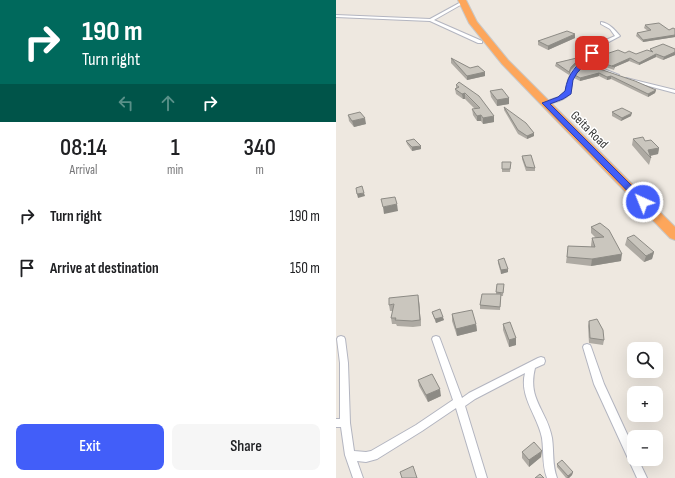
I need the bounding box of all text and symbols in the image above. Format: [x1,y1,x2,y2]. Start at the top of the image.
text: 190 m [82,15,143,48]
icon: right [16,16,68,68]
pin [575,36,609,70]
icon: arrive [581,42,603,64]
text: Turn right [82,49,140,70]
icon: left [115,92,137,114]
icon: ahead [157,92,179,114]
icon: right [199,92,221,114]
street label: Geita Road [567,108,611,152]
text: 08:14 [60,133,107,162]
text: 1 [171,133,180,162]
text: 340 [244,133,276,162]
text: Arrival [70,162,98,178]
text: min [167,162,183,178]
text: m [256,162,264,178]
position arrow [622,181,664,223]
icon: right [16,205,38,227]
text: Turn right [50,207,102,226]
text: 190 m [289,207,320,226]
icon: arrive [16,257,38,279]
text: Arrive at destination [50,259,159,278]
text: 150 m [290,259,320,278]
map controls [627,342,663,466]
button: search [627,342,663,378]
button: + [627,386,663,422]
button: Exit [16,424,164,470]
button: Share [172,424,320,470]
button: − [627,430,663,466]

